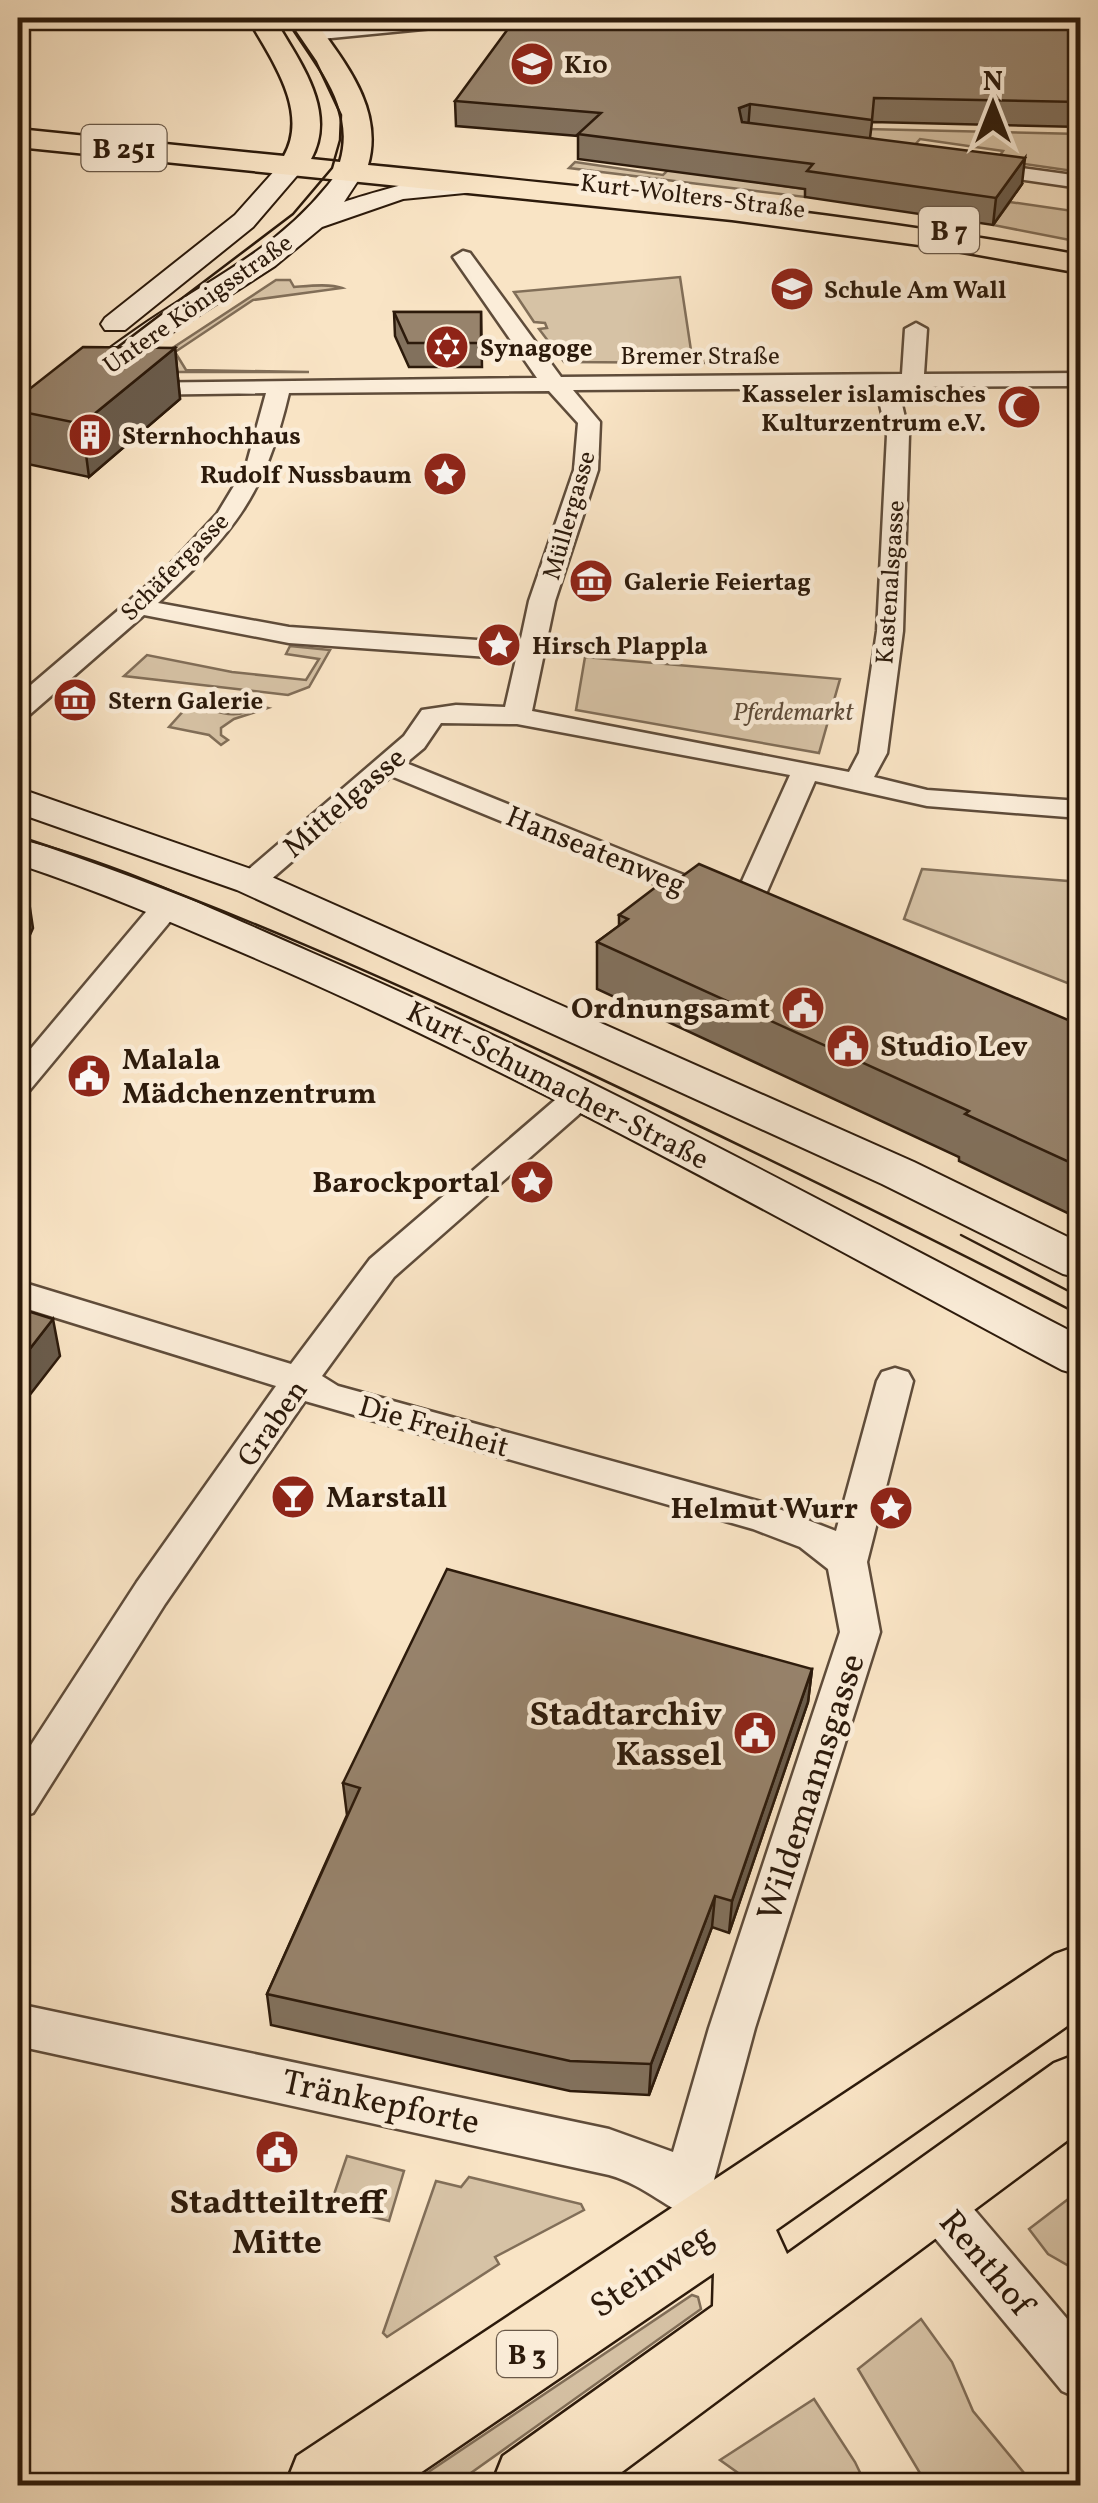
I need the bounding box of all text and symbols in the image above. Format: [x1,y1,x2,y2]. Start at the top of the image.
school or university icon: K10 [509,41,555,87]
place label: K10 [564,49,608,84]
north arrow [943,55,1043,155]
text: N [983,63,1003,102]
road number: B 251 [82,125,166,171]
street label: Kurt-Wolters-Straße [578,166,807,229]
road number: B 7 [919,207,979,253]
street label: Untere Königsstraße [97,227,300,384]
school or university icon: Schule Am Wall [769,266,815,312]
place label: Schule Am Wall [824,274,1007,309]
synagogue icon: Synagoge [424,324,470,370]
place label: Synagoge [480,332,593,367]
street label: Bremer Straße [620,340,780,375]
place label: Kasseler islamisches Kulturzentrum e.V. [742,378,986,442]
mosque icon: Kasseler islamisches Kulturzentrum e.V. [996,384,1042,430]
building icon: Sternhochhaus [67,412,113,458]
place label: Sternhochhaus [122,420,301,455]
street label: Müllergasse [535,447,606,584]
place icon: Rudolf Nussbaum [422,451,468,497]
place label: Rudolf Nussbaum [200,459,412,494]
street label: Kastenalsgasse [868,499,915,665]
street label: Schäfergasse [114,506,238,630]
museum icon: Galerie Feiertag [568,558,614,604]
place label: Galerie Feiertag [624,566,811,601]
place icon: Hirsch Plappla [476,622,522,668]
place label: Hirsch Plappla [532,630,708,665]
museum icon: Stern Galerie [52,677,98,723]
place label: Stern Galerie [108,685,263,720]
park label: Pferdemarkt [733,696,854,731]
street label: Mittelgasse [275,738,416,869]
street label: Hanseatenweg [499,797,691,907]
public building icon: Ordnungsamt [780,985,826,1031]
place label: Ordnungsamt [571,989,770,1031]
street label: Kurt-Schumacher-Straße [399,992,716,1181]
public building icon: Studio Lev [825,1023,871,1069]
place label: Studio Lev [880,1027,1028,1069]
place label: Malala Mädchenzentrum [122,1040,376,1116]
public building icon: Malala Mädchenzentrum [66,1053,112,1099]
place icon: Barockportal [509,1159,555,1205]
place label: Barockportal [312,1163,500,1205]
street label: Graben [228,1372,319,1476]
street label: Die Freiheit [353,1386,514,1469]
bar icon: Marstall [270,1474,316,1520]
place label: Marstall [326,1478,447,1520]
place icon: Helmut Wurr [868,1485,914,1531]
place label: Helmut Wurr [670,1489,858,1531]
street label: Wildemannsgasse [747,1648,879,1928]
place label: Stadtarchiv Kassel [529,1692,722,1780]
public building icon: Stadtarchiv Kassel [732,1710,778,1756]
street label: Tränkepforte [277,2060,484,2148]
public building icon: Stadtteiltreff Mitte [254,2129,300,2175]
place label: Stadtteiltreff Mitte [169,2180,387,2268]
street label: Renthof [926,2201,1045,2329]
street label: Steinweg [582,2214,724,2331]
road number: B 3 [497,2331,557,2377]

